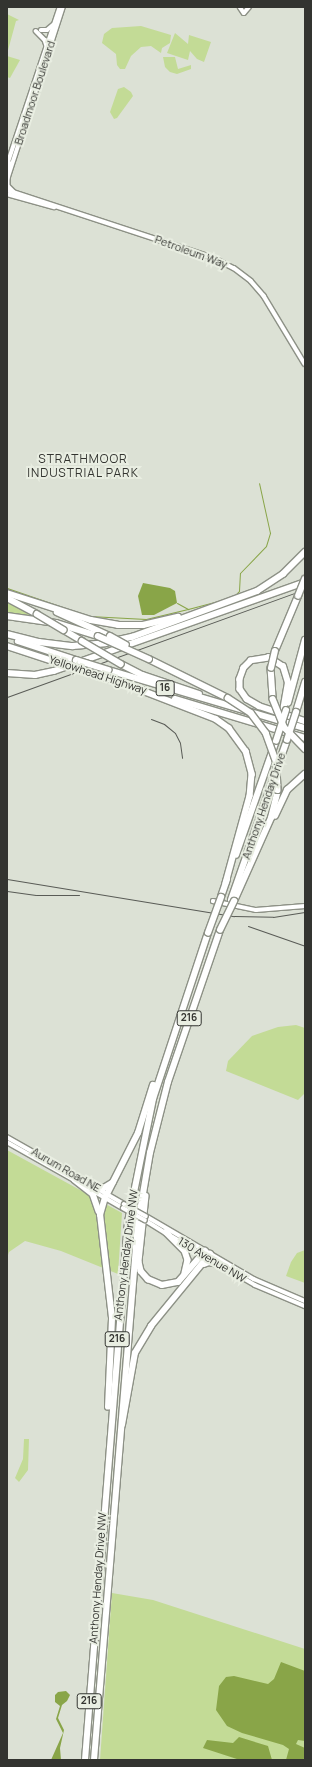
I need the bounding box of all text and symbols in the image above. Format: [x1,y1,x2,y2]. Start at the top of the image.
street label: Broadmoor Boulevard [12,39,58,147]
street label: Petroleum Way [153,233,229,271]
district label: STRATHMOOR INDUSTRIAL PARK [27,452,139,480]
street label: Yellowhead Highway [47,653,149,697]
road number: 16 [155,680,175,696]
street label: Anthony Henday Drive [240,751,288,861]
road number: 216 [176,1010,202,1026]
street label: Aurum Road NE [29,1145,103,1195]
street label: Anthony Henday Drive NW [111,1189,141,1321]
street label: 130 Avenue NW [176,1235,248,1285]
road number: 216 [104,1331,130,1347]
street label: Anthony Henday Drive NW [87,1512,109,1644]
road number: 216 [76,1693,102,1709]

